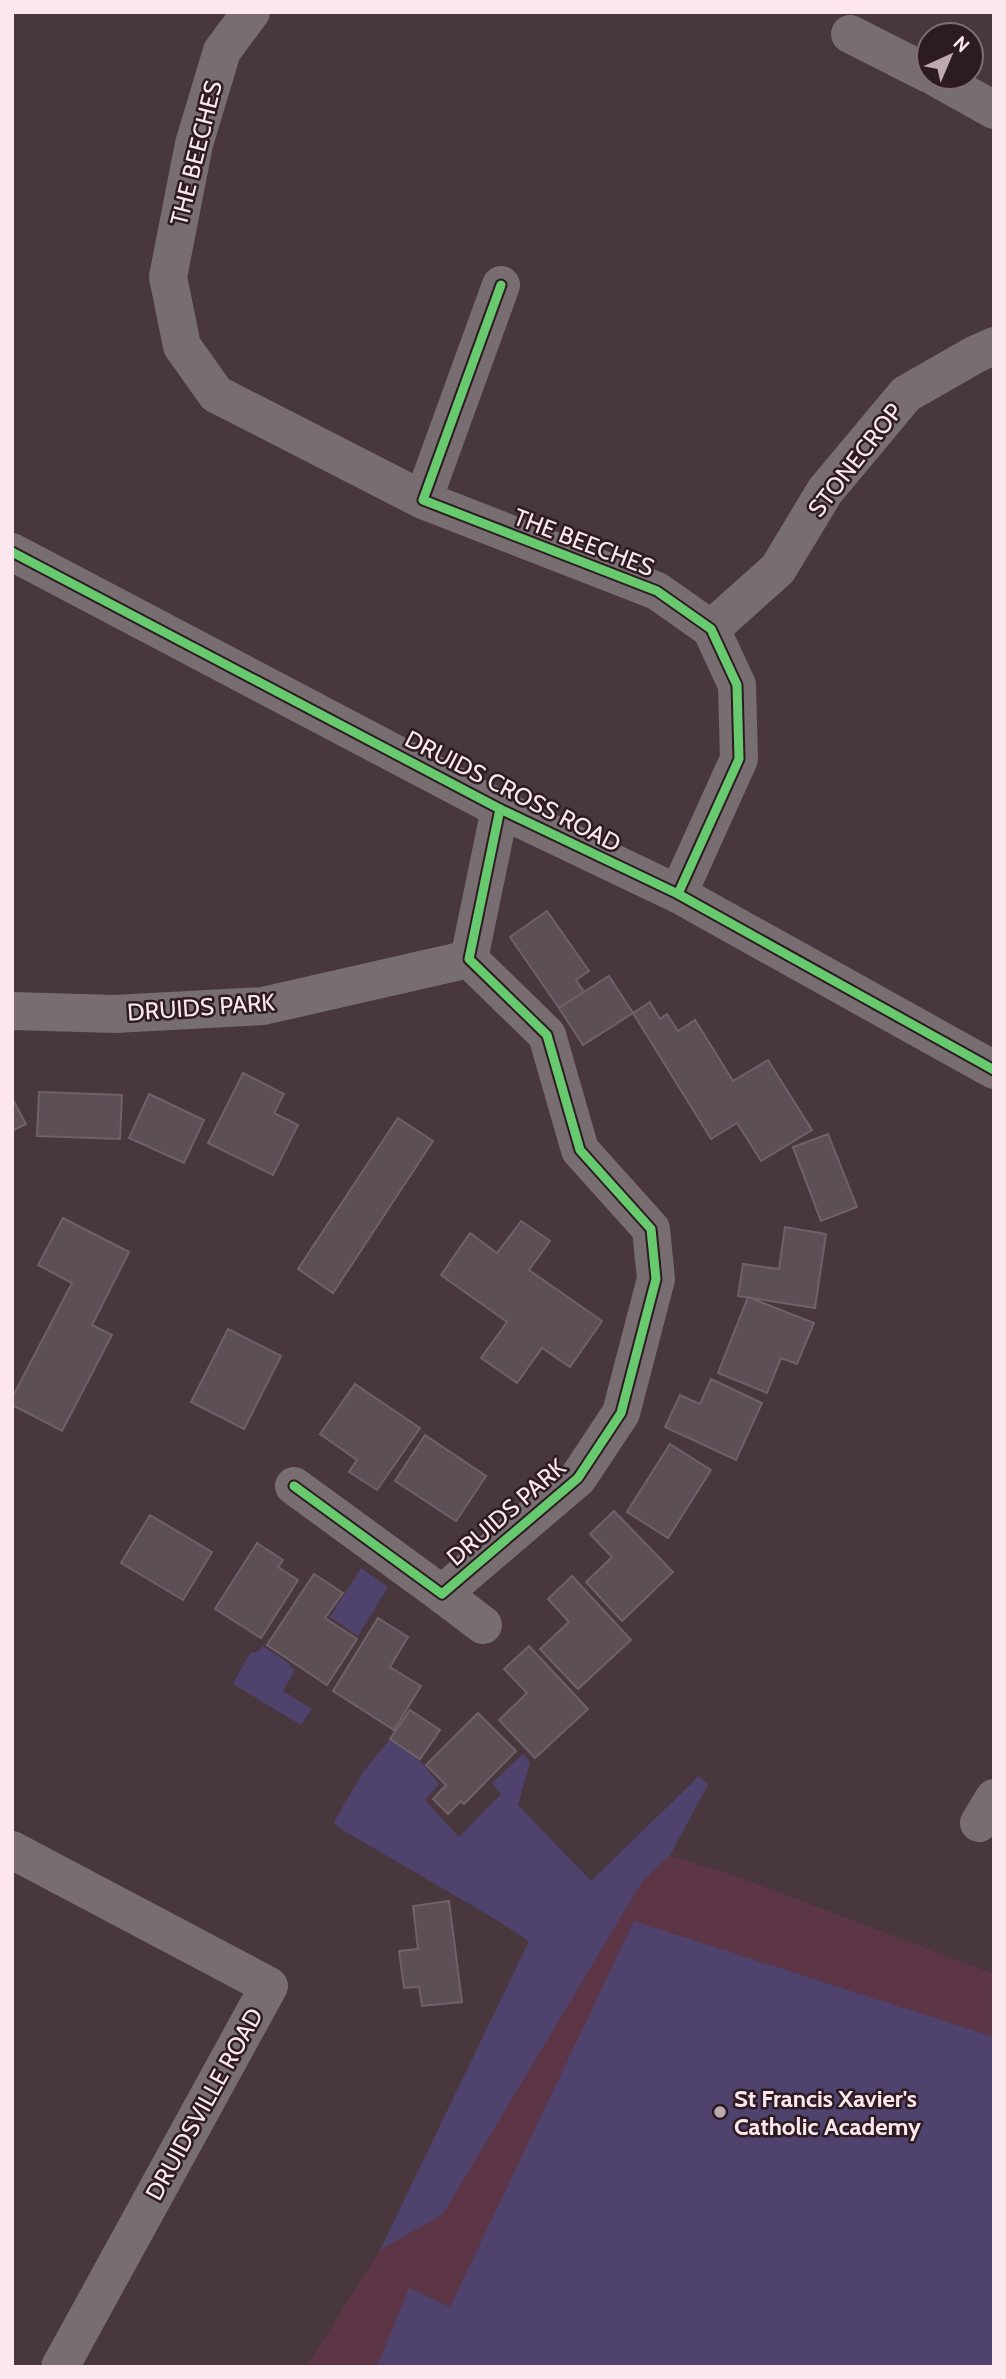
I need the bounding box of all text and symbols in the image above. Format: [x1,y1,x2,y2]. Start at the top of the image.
north arrow [915,21,985,91]
text: N [949,31,974,57]
street label: THE BEECHES [164,78,228,228]
street label: STONECROP [802,397,908,523]
street label: THE BEECHES [510,502,658,582]
street label: DRUIDS CROSS ROAD [400,724,626,858]
street label: DRUIDS PARK [126,987,276,1027]
street label: DRUIDS PARK [441,1452,572,1571]
street label: DRUIDSVILLE ROAD [139,2003,269,2205]
place label: St Francis Xavier's Catholic Academy [734,2084,921,2141]
marker: St Francis Xavier's Catholic Academy [712,2104,728,2120]

